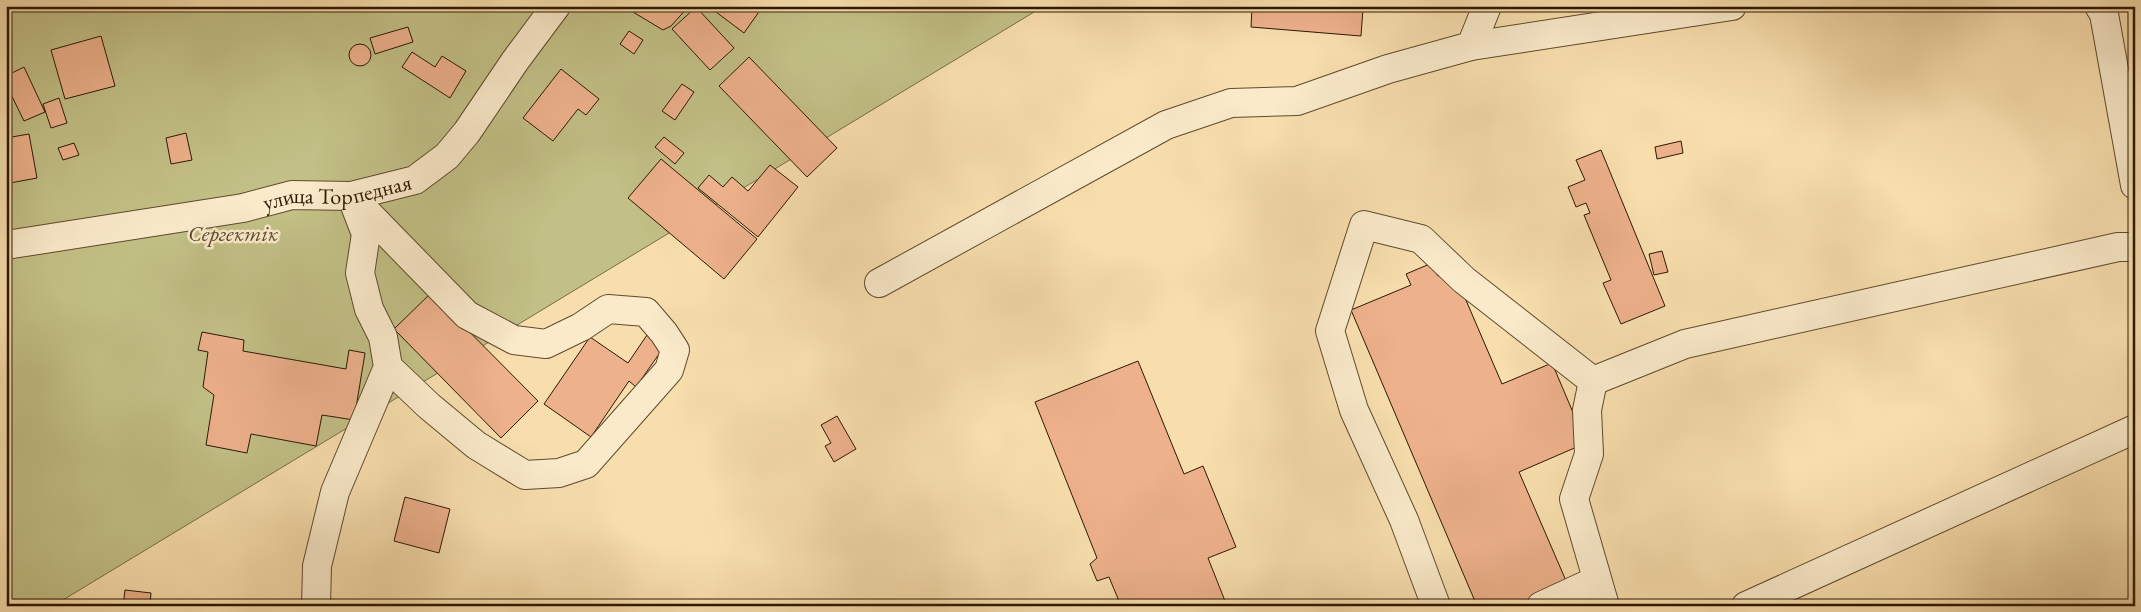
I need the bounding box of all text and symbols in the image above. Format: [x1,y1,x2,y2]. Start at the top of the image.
street label: улица Торпедная [260,167,415,217]
park label: Сергектік [188,219,279,248]

